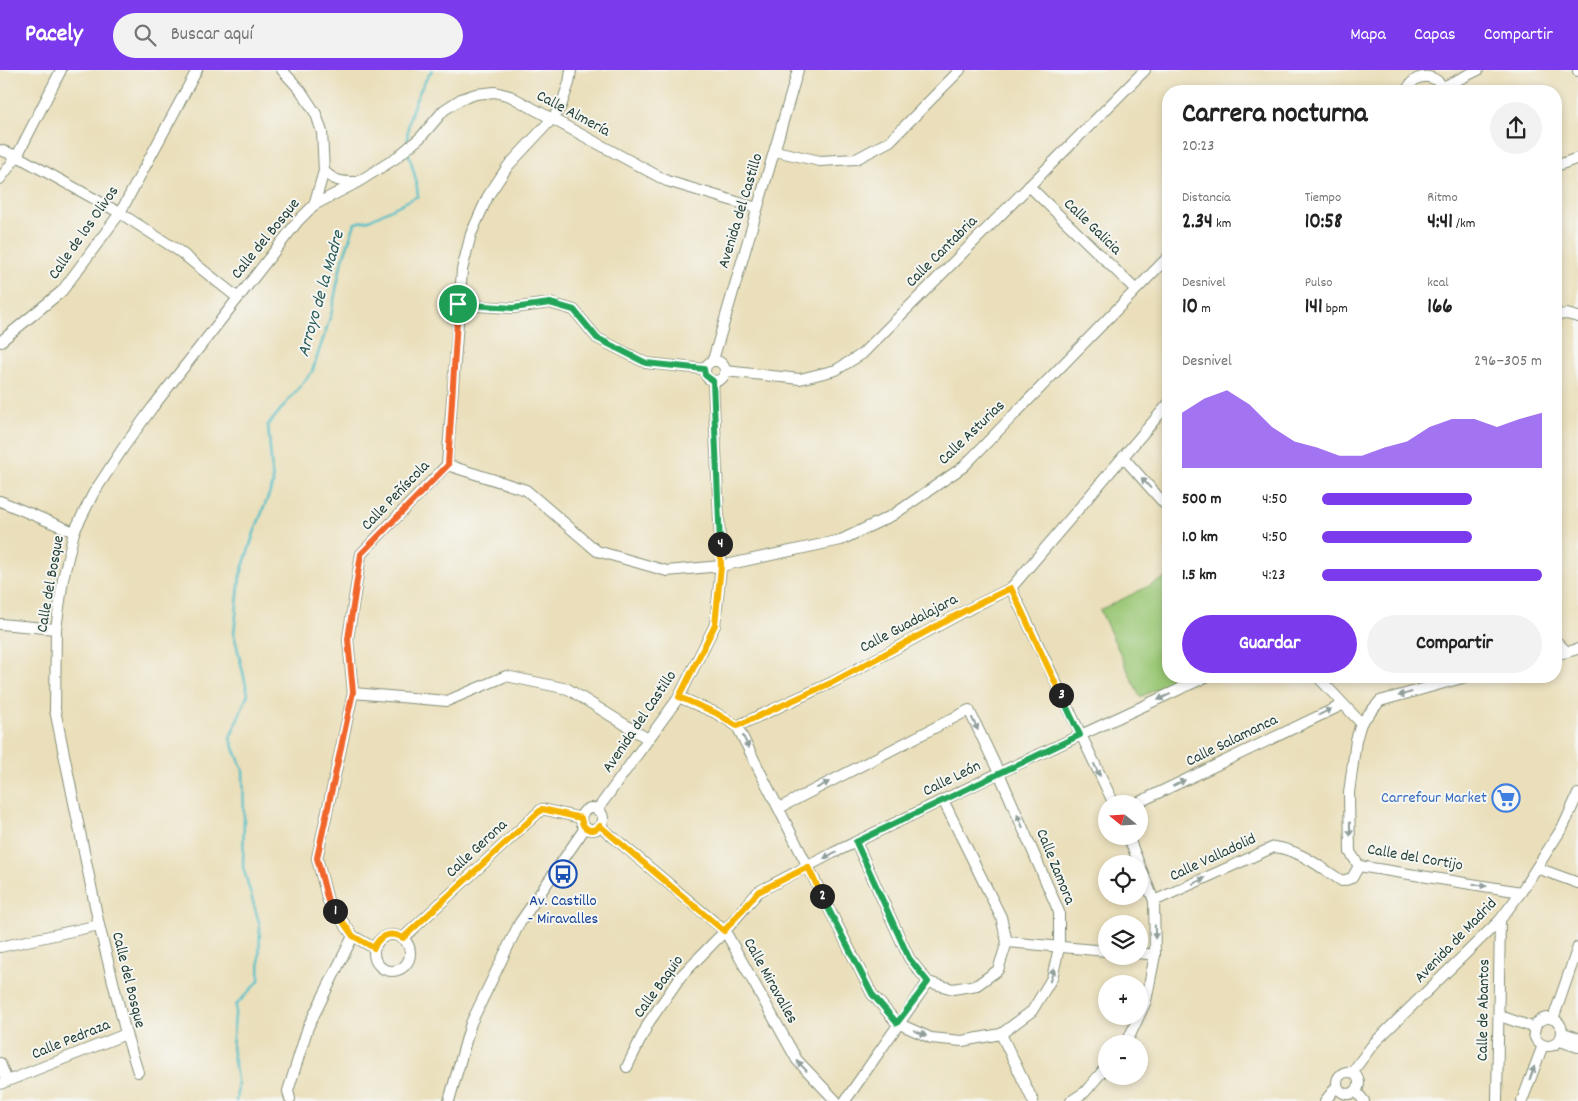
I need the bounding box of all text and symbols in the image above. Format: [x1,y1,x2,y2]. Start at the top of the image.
search box [113,13,463,58]
text: Pacely [25,18,83,52]
icon: search [131,21,159,49]
text: Buscar aquí [171,22,253,49]
text: Mapa [1350,23,1386,48]
text: Capas [1414,23,1456,48]
text: Compartir [1484,23,1553,48]
street label: Calle Almería [532,85,614,143]
text: Carrera nocturna [1182,96,1368,136]
button: share [1490,102,1542,154]
text: 20:23 [1182,135,1214,158]
street label: Avenida del Castillo [713,151,769,271]
street label: Calle de los Olivos [43,181,125,285]
text: Distancia [1182,188,1231,208]
text: Tiempo [1305,188,1341,208]
text: Ritmo [1427,188,1458,208]
street label: Calle Galicia [1058,193,1127,261]
street label: Calle del Bosque [226,194,306,284]
text: 2.34 [1182,208,1213,238]
text: 10:58 [1305,208,1342,238]
text: 4:41 [1427,208,1453,238]
street label: Calle Cantabria [901,211,983,293]
text: km [1213,214,1231,234]
text: /km [1453,214,1475,234]
water label: Arroyo de la Madre [292,227,352,360]
text: Desnivel [1182,273,1226,293]
text: Pulso [1305,273,1333,293]
text: kcal [1427,273,1449,293]
pin [437,283,479,325]
icon: arrive [444,290,472,318]
text: 10 [1182,293,1198,323]
text: 141 [1305,293,1323,323]
text: 166 [1427,293,1453,323]
text: m [1198,299,1211,319]
text: bpm [1323,299,1348,319]
text: Desnivel [1182,350,1232,373]
text: 296–305 m [1474,350,1542,373]
street label: Calle Asturias [933,395,1011,471]
street label: Calle Peñíscola [356,455,436,536]
one-way arrow [1140,478,1152,490]
text: 500 m [1182,488,1222,511]
text: 4:50 [1262,488,1287,511]
text: 1.0 km [1182,526,1218,549]
text: 4:50 [1262,526,1287,549]
pin: 4 [708,532,732,556]
street label: Calle del Bosque [31,534,71,634]
text: 4 [718,534,723,554]
text: 1.5 km [1182,564,1217,587]
text: 4:23 [1262,564,1285,587]
street label: Calle Guadalajara [856,588,962,659]
button: Guardar [1182,615,1357,673]
button: Compartir [1367,615,1542,673]
street label: Avenida del Castillo [597,666,683,778]
pin: 3 [1048,682,1074,708]
text: 3 [1058,685,1065,705]
one-way arrow [1398,690,1413,698]
one-way arrow [1157,693,1171,701]
one-way arrow [1318,708,1332,716]
street label: Calle Salamanca [1182,709,1282,773]
one-way arrow [972,717,980,731]
one-way arrow [742,735,750,749]
street label: Calle León [919,755,985,803]
one-way arrow [1093,762,1101,777]
one-way arrow [1172,778,1186,786]
one-way arrow [815,781,830,789]
supermarket icon: Carrefour Market [1491,783,1521,813]
place label: Carrefour Market [1381,787,1487,810]
north arrow [1098,795,1148,845]
map controls [1098,795,1148,1085]
street label: Calle Gerona [441,814,513,884]
one-way arrow [1016,814,1024,829]
one-way arrow [1346,821,1354,837]
street label: Calle Zamora [1029,826,1081,909]
street label: Calle Valladolid [1166,828,1260,888]
street label: Calle del Cortijo [1365,838,1465,878]
one-way arrow [822,851,837,859]
button: locate [1098,855,1148,905]
bus stop icon: Av. Castillo - Miravalles [548,859,578,889]
one-way arrow [1192,877,1206,885]
one-way arrow [1472,881,1488,889]
pin: 2 [810,884,834,908]
text: 2 [819,886,826,906]
place label: Av. Castillo - Miravalles [528,890,598,931]
street label: Avenida de Madrid [1409,893,1503,989]
pin: 1 [322,898,348,924]
text: 1 [334,901,337,921]
button: layers [1098,915,1148,965]
one-way arrow [1151,924,1159,940]
street label: Calle del Bosque [105,930,151,1030]
street label: Calle Miravalles [737,934,803,1028]
street label: Calle Baquio [628,951,690,1023]
street label: Calle de Abantos [1472,958,1496,1061]
one-way arrow [1048,967,1056,982]
button: + [1098,975,1148,1025]
street label: Calle Pedraza [28,1014,114,1066]
one-way arrow [913,1030,927,1038]
button: − [1098,1035,1148,1085]
one-way arrow [796,1060,808,1072]
one-way arrow [1528,1065,1536,1080]

